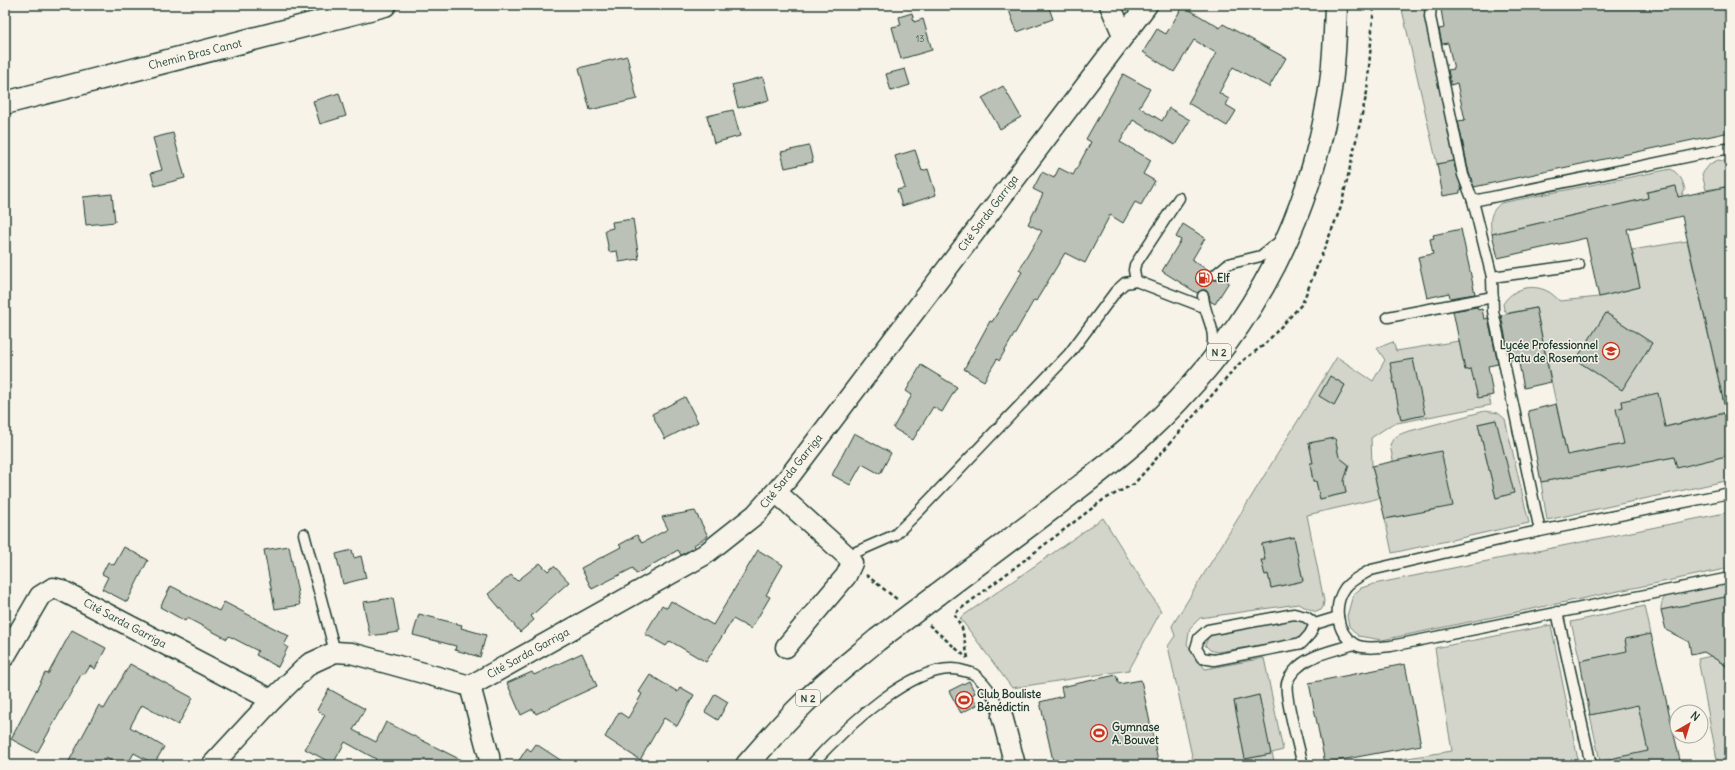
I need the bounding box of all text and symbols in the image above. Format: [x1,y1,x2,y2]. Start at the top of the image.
house number: 13 [916,33,924,44]
street label: Chemin Bras Canot [147,36,243,72]
street label: Cité Sarda Garriga [955,172,1021,254]
fuel station icon: Elf [1194,268,1214,288]
place label: Elf [1217,271,1230,285]
place label: Lycée Professionnel Patu de Rosemont [1500,338,1598,365]
school or university icon: Lycée Professionnel Patu de Rosemont [1601,341,1621,361]
road number: N 2 [1207,344,1231,360]
street label: Cité Sarda Garriga [757,431,825,511]
street label: Cité Sarda Garriga [81,595,169,651]
street label: Cité Sarda Garriga [484,625,572,681]
place label: Club Bouliste Bénédictin [977,687,1041,714]
road number: N 2 [796,690,820,706]
sports icon: Club Bouliste Bénédictin [954,690,974,710]
north arrow [1669,704,1709,744]
text: N [1688,708,1702,724]
place label: Gymnase A. Bouvet [1112,720,1159,747]
sports icon: Gymnase A. Bouvet [1089,723,1109,743]

